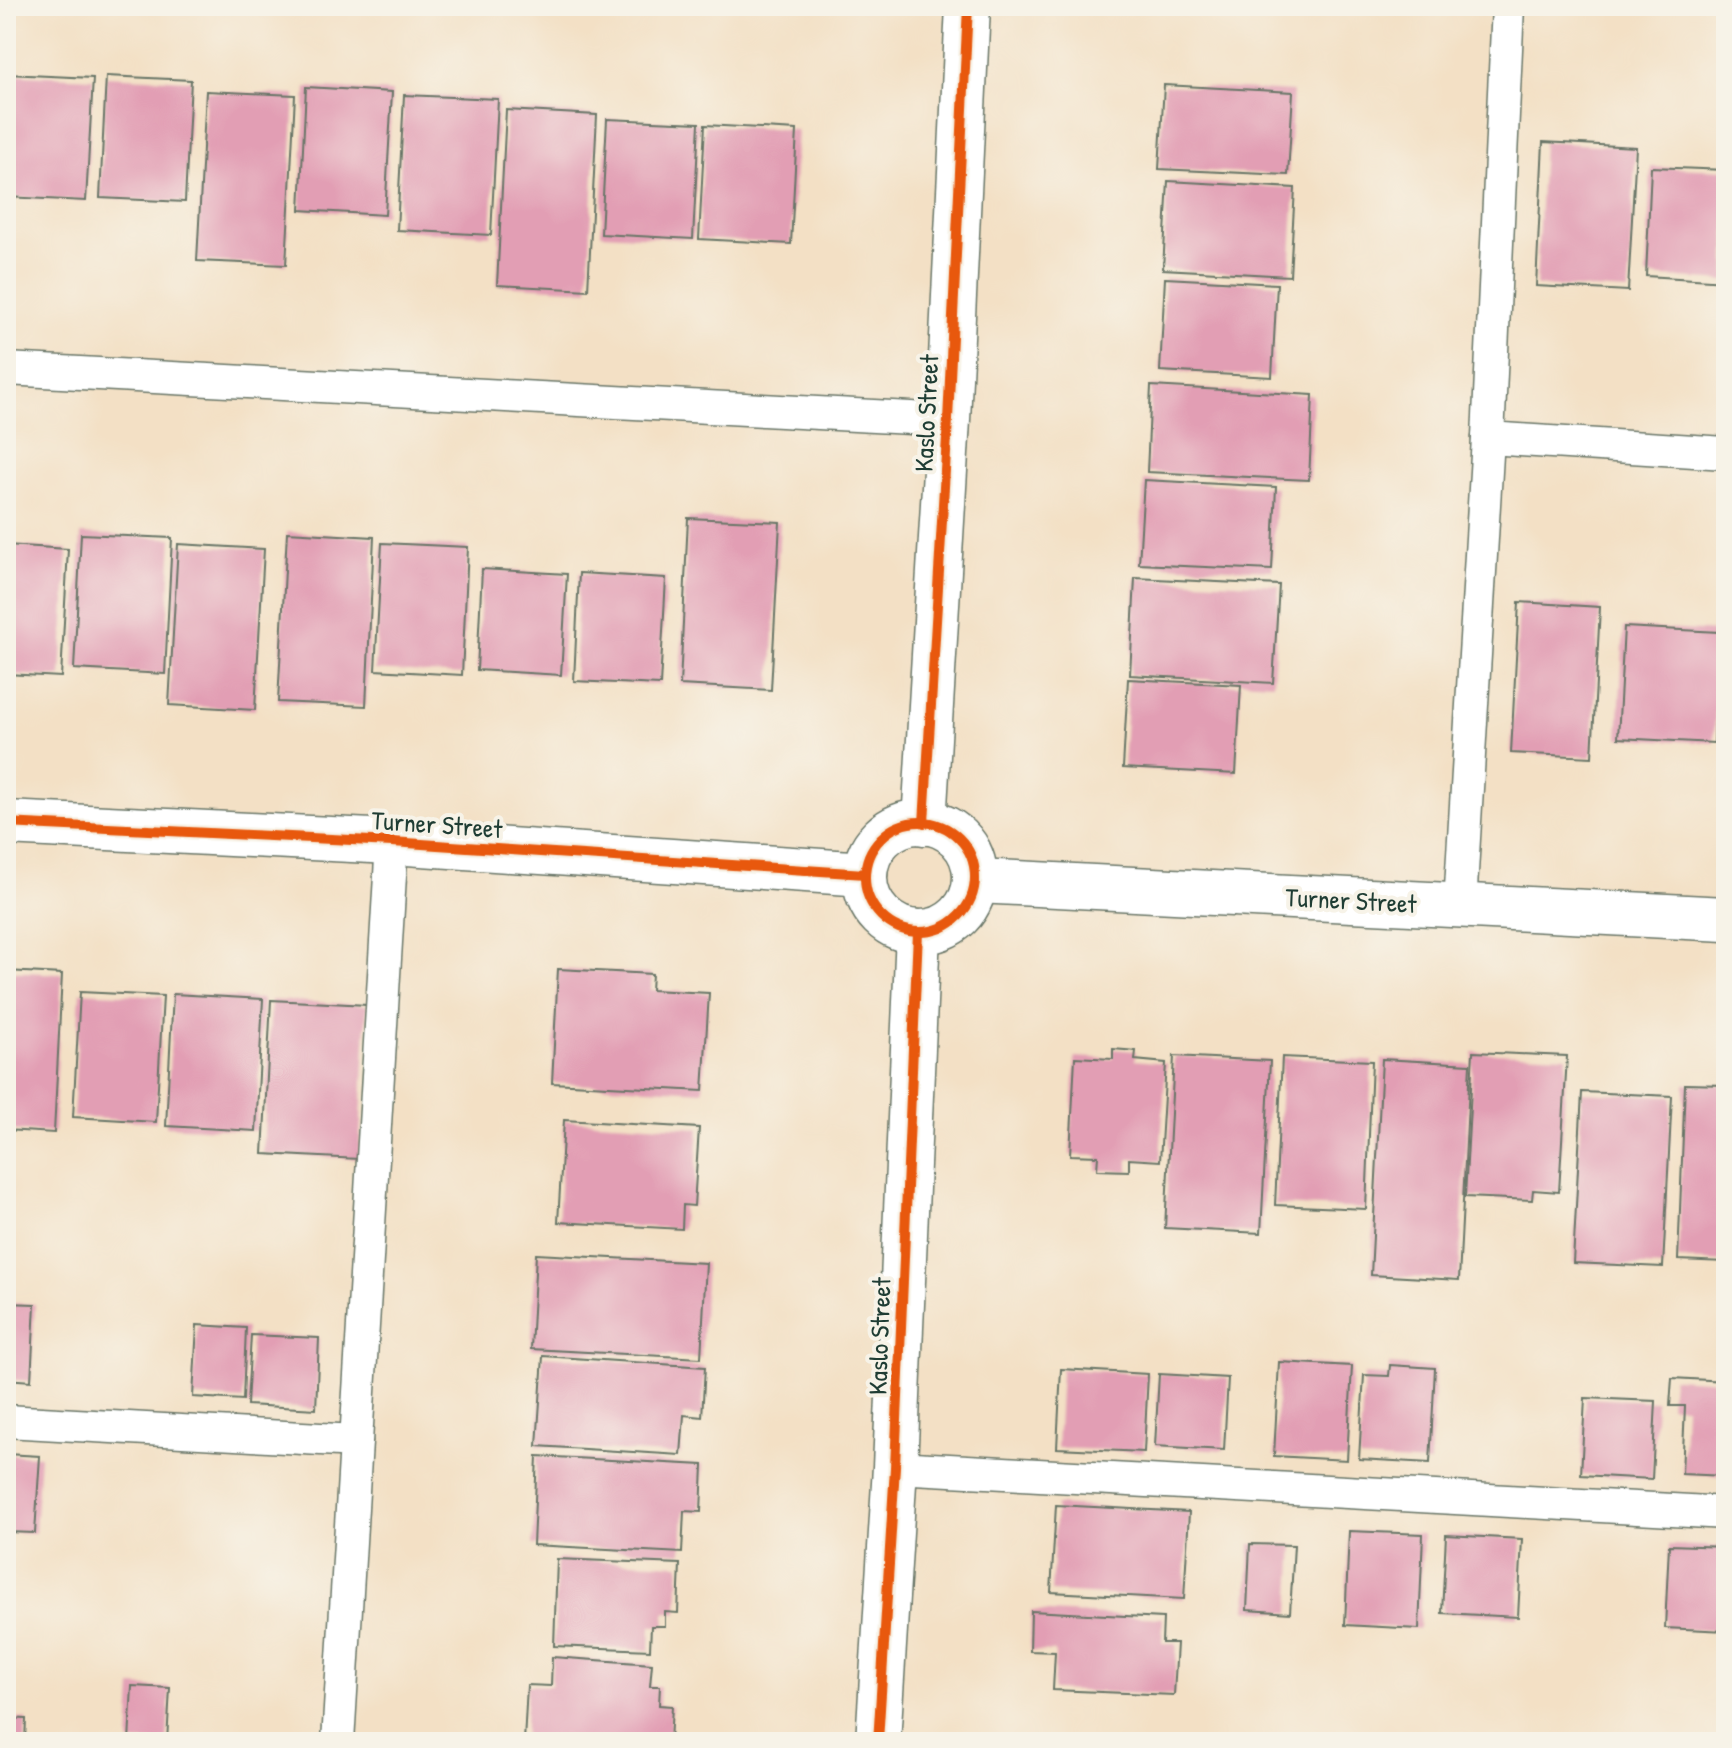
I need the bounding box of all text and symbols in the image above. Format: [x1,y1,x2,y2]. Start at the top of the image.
street label: Kaslo Street [905,352,947,473]
street label: Turner Street [370,802,505,846]
street label: Turner Street [1285,879,1418,921]
street label: Kaslo Street [859,1276,899,1395]

